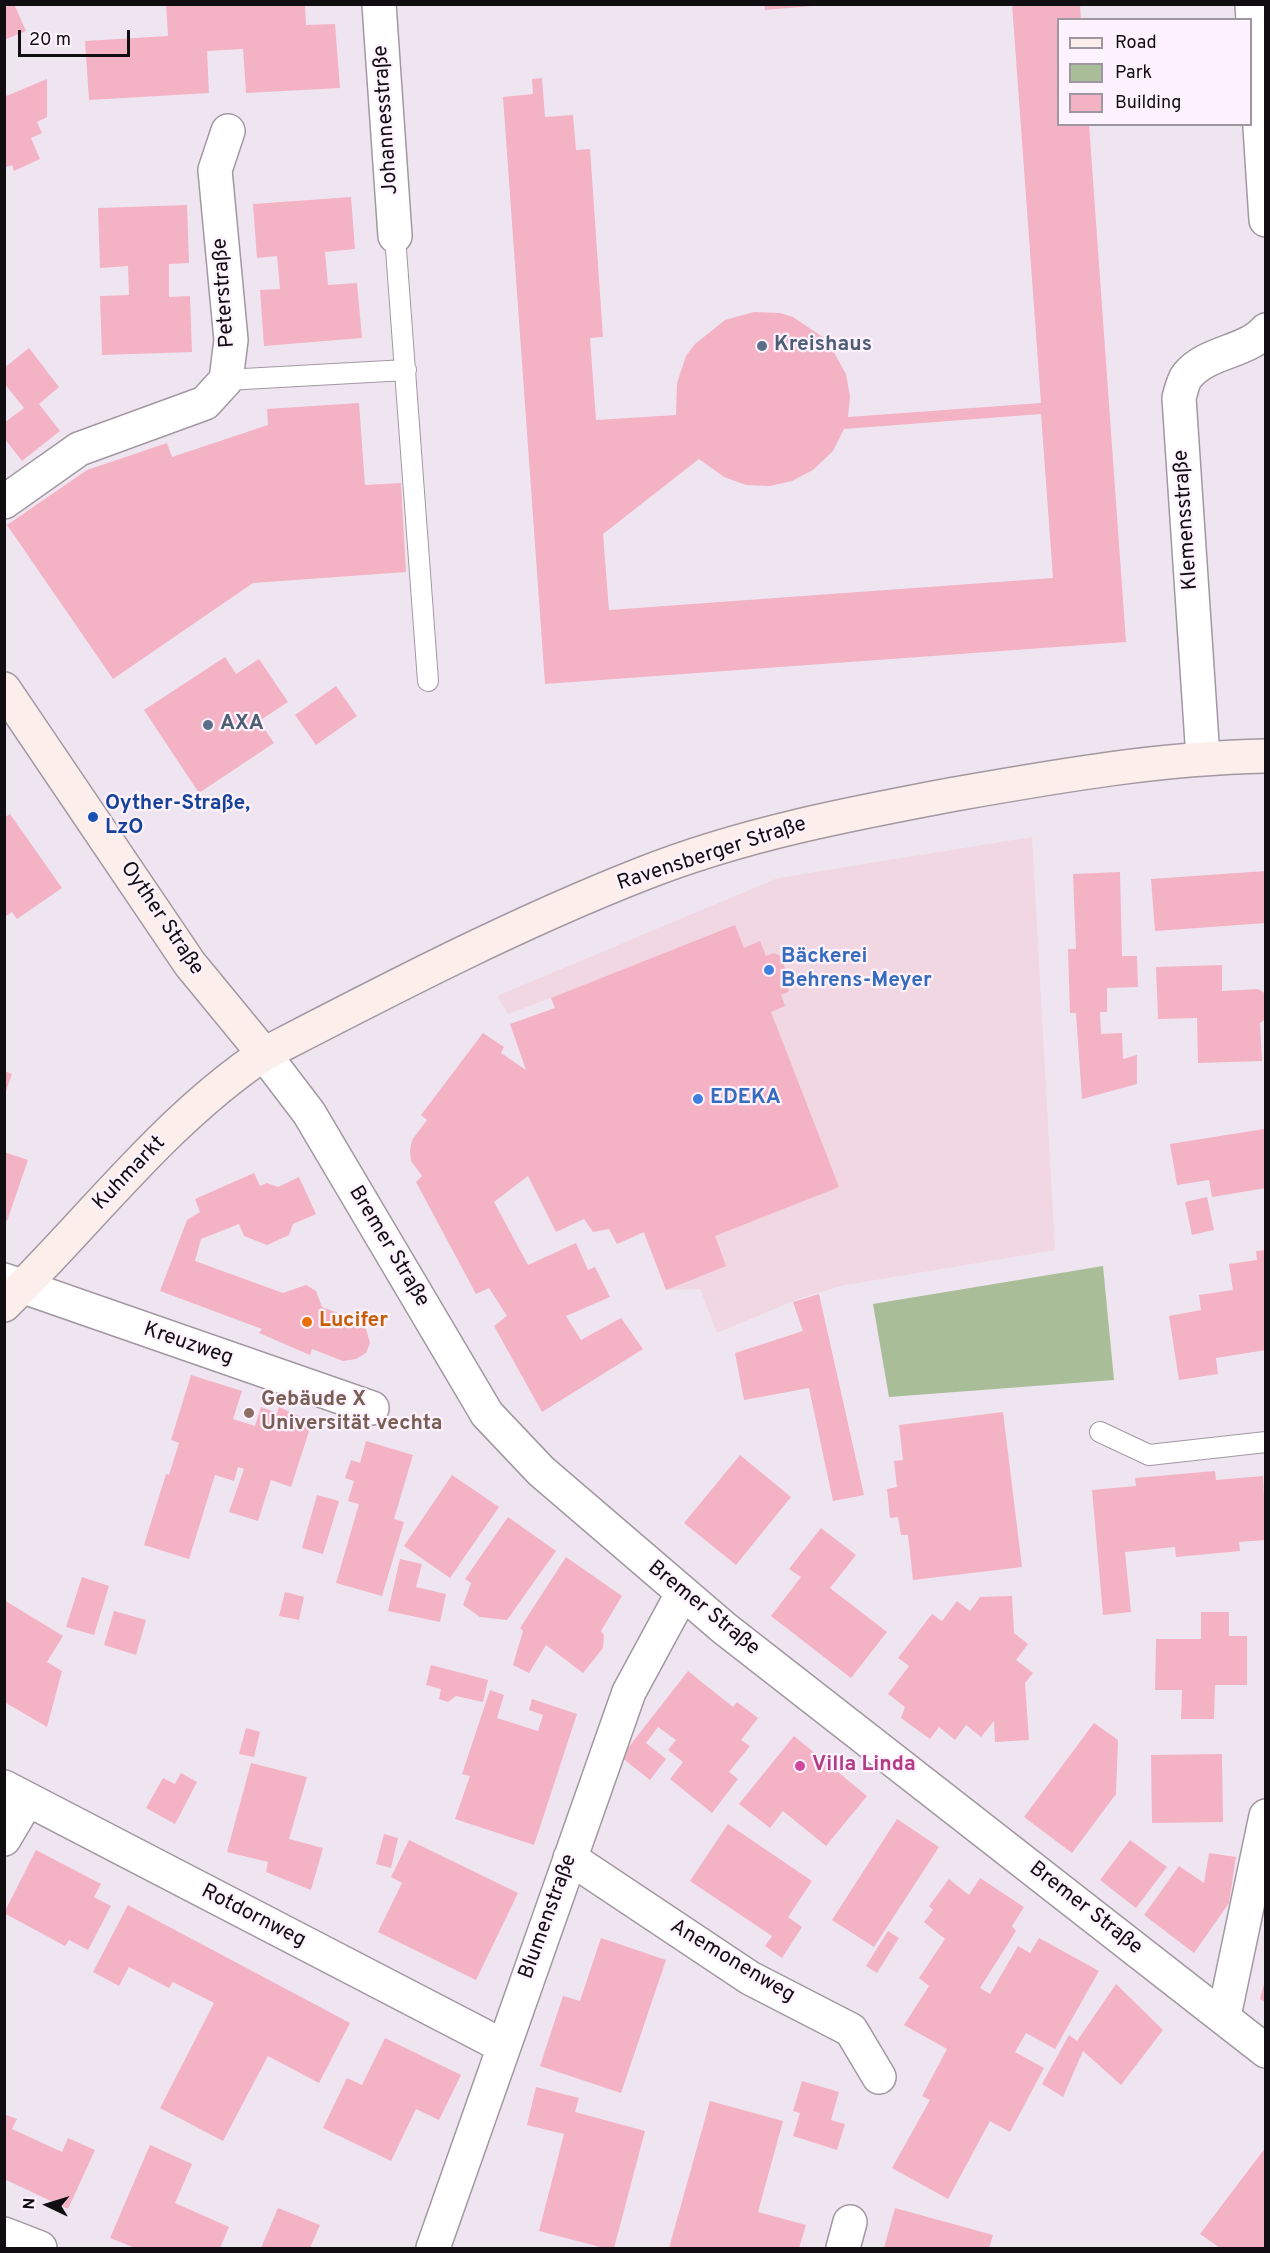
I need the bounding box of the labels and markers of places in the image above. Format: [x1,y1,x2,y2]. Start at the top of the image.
place label: Kreishaus [774,333,872,359]
marker: Kreishaus [755,339,769,353]
place label: AXA [220,712,264,738]
marker: AXA [201,718,215,732]
place label: Oyther-Straße, LzO [105,792,250,842]
marker: Oyther-Straße, LzO [86,810,100,824]
place label: Bäckerei Behrens-Meyer [781,945,932,995]
marker: Bäckerei Behrens-Meyer [762,963,776,977]
place label: EDEKA [710,1086,781,1112]
marker: EDEKA [691,1092,705,1106]
place label: Lucifer [319,1309,388,1335]
marker: Lucifer [300,1315,314,1329]
place label: Gebäude X Universität vechta [261,1388,443,1438]
marker: Gebäude X Universität vechta [242,1406,256,1420]
place label: Villa Linda [812,1753,916,1779]
marker: Villa Linda [793,1759,807,1773]

